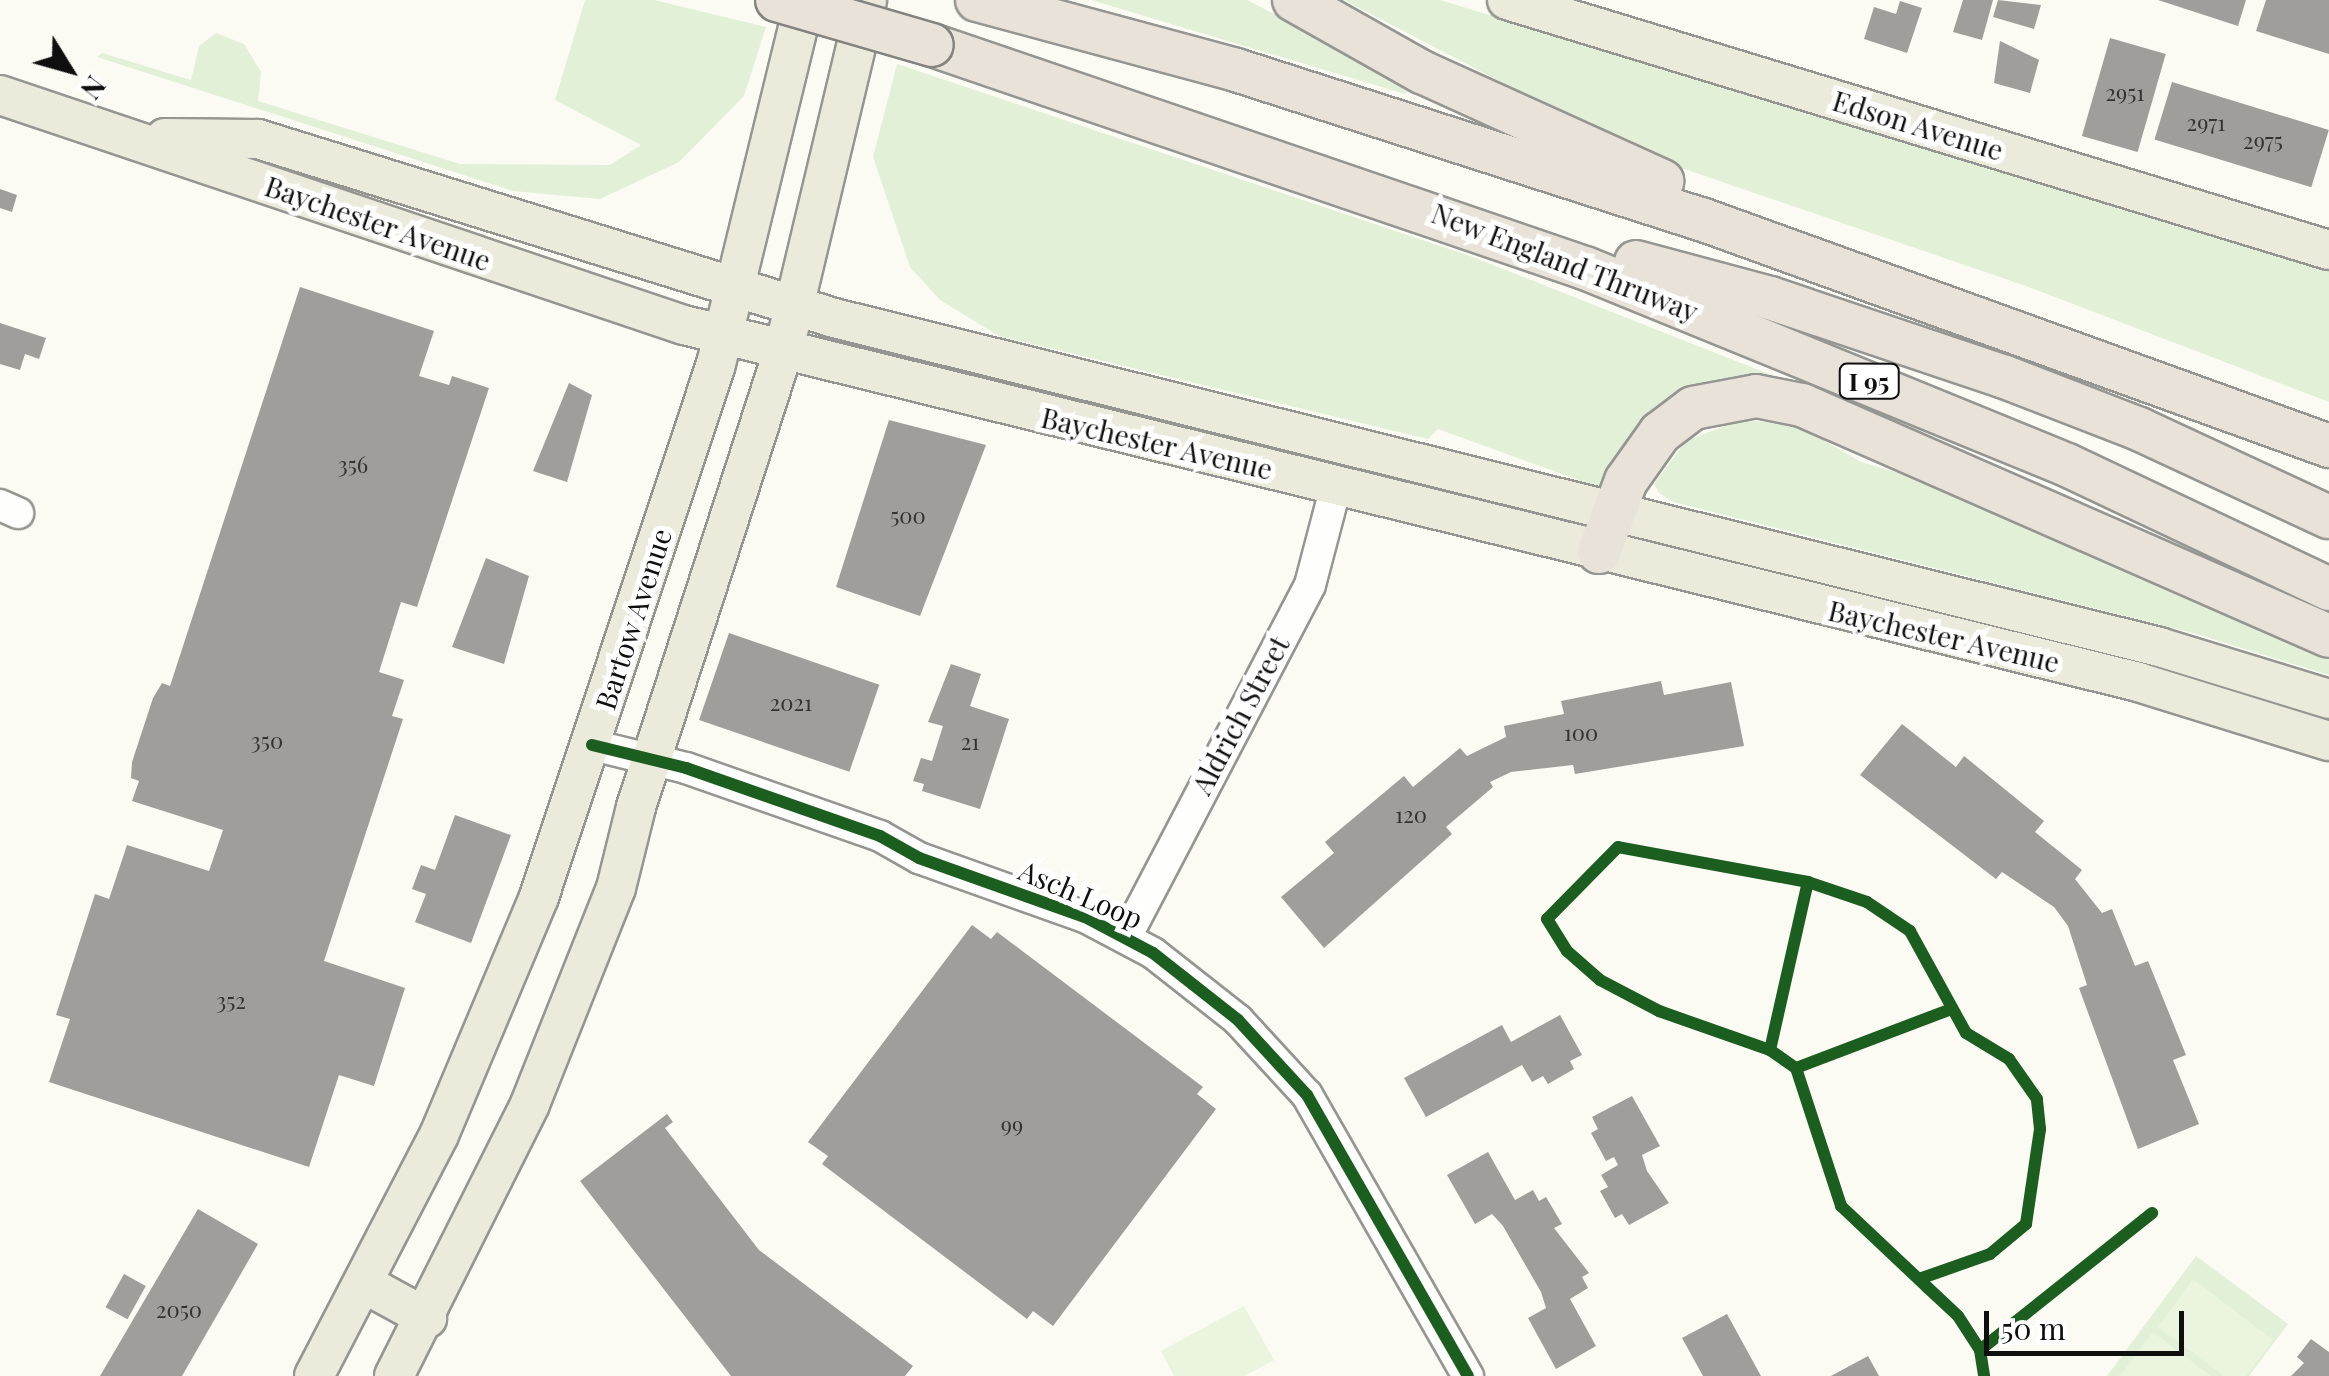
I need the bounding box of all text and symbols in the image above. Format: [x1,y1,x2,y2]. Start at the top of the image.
north arrow [20,20,120,120]
text: N [73,69,115,108]
house number: 2951 [2105,80,2145,106]
street label: Edson Avenue [1828,83,2008,167]
house number: 2971 [2187,110,2225,136]
house number: 2975 [2243,128,2283,154]
street label: Baychester Avenue [260,168,496,278]
street label: New England Thruway [1427,195,1703,329]
road number: I 95 [1836,361,1902,401]
street label: Baychester Avenue [1037,400,1277,486]
house number: 356 [338,452,368,478]
house number: 500 [890,503,926,529]
street label: Bartow Avenue [588,524,678,714]
street label: Baychester Avenue [1824,593,2064,679]
street label: Aldrich Street [1184,630,1296,800]
house number: 2021 [770,690,812,716]
house number: 100 [1564,720,1598,746]
house number: 350 [251,728,283,754]
house number: 21 [961,729,979,755]
house number: 120 [1395,802,1427,828]
street label: Asch Loop [1014,853,1148,935]
house number: 352 [216,988,246,1014]
house number: 99 [1001,1112,1023,1138]
scale bar [1989,1291,2189,1353]
house number: 2050 [156,1297,202,1323]
text: 50 m [2001,1308,2066,1348]

